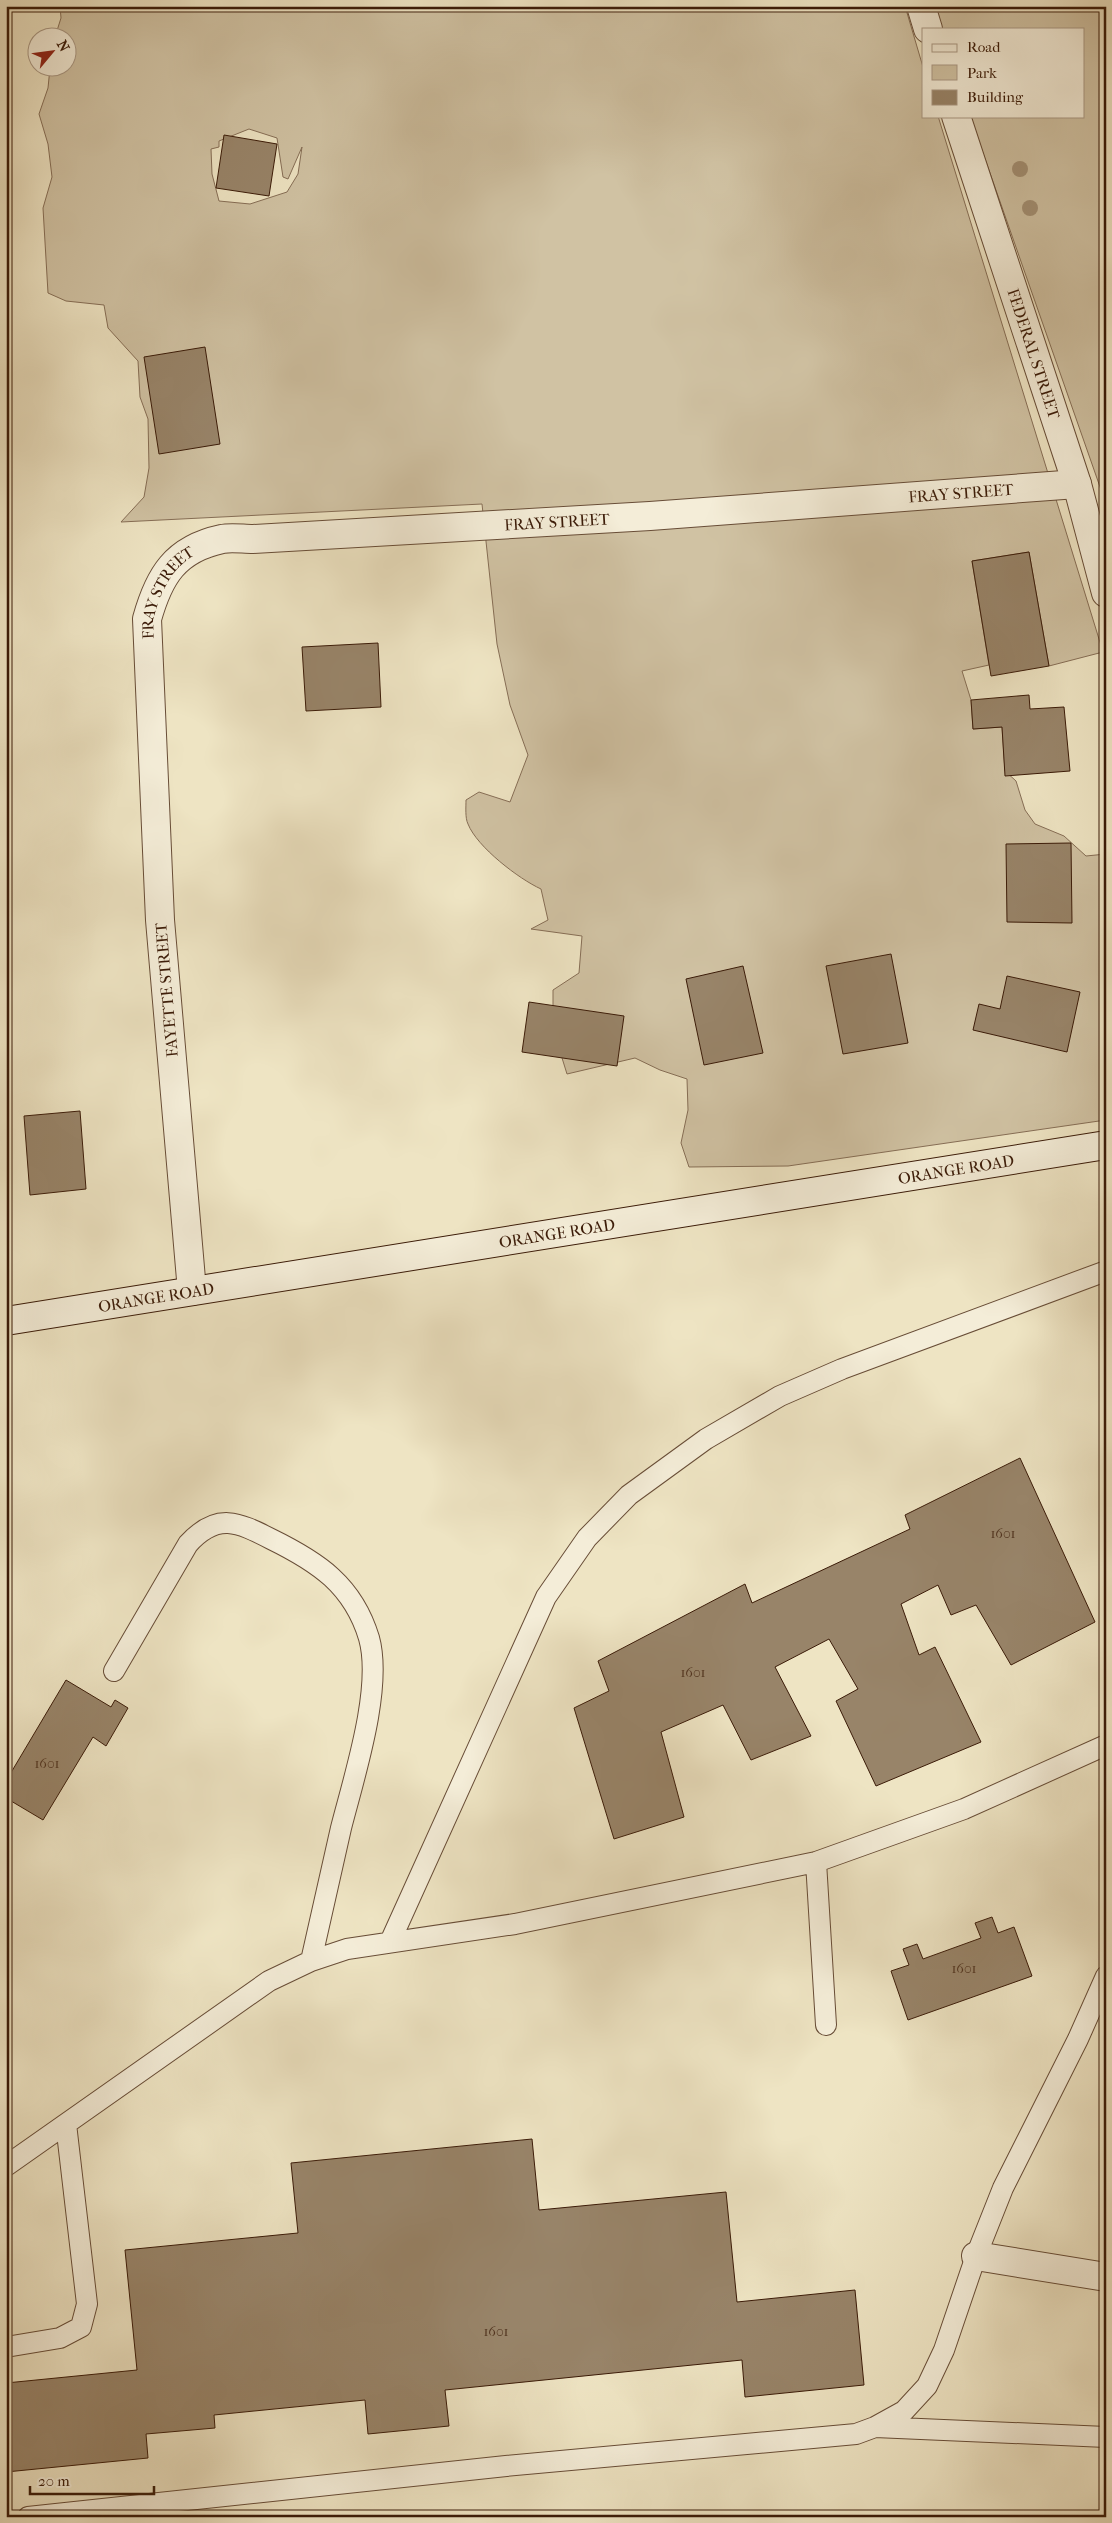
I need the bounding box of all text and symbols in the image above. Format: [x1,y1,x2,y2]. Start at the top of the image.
north arrow [28,28,78,78]
legend [922,28,1084,118]
text: N [53,37,73,55]
text: Road [967,38,1001,56]
text: Park [967,64,997,82]
text: Building [967,88,1024,106]
street label: FEDERAL STREET [1003,286,1064,421]
street label: FRAY STREET [908,480,1014,507]
street label: FRAY STREET [504,509,610,534]
street label: FRAY STREET [138,542,198,640]
street label: FAYETTE STREET [151,922,182,1058]
street label: ORANGE ROAD [897,1151,1015,1188]
street label: ORANGE ROAD [498,1215,616,1252]
street label: ORANGE ROAD [97,1279,216,1316]
house number: 1601 [990,1525,1016,1542]
house number: 1601 [680,1664,706,1681]
house number: 1601 [34,1755,60,1772]
house number: 1601 [951,1960,977,1977]
house number: 1601 [483,2323,509,2340]
scale bar [30,2463,154,2495]
text: 20 m [38,2472,70,2490]

